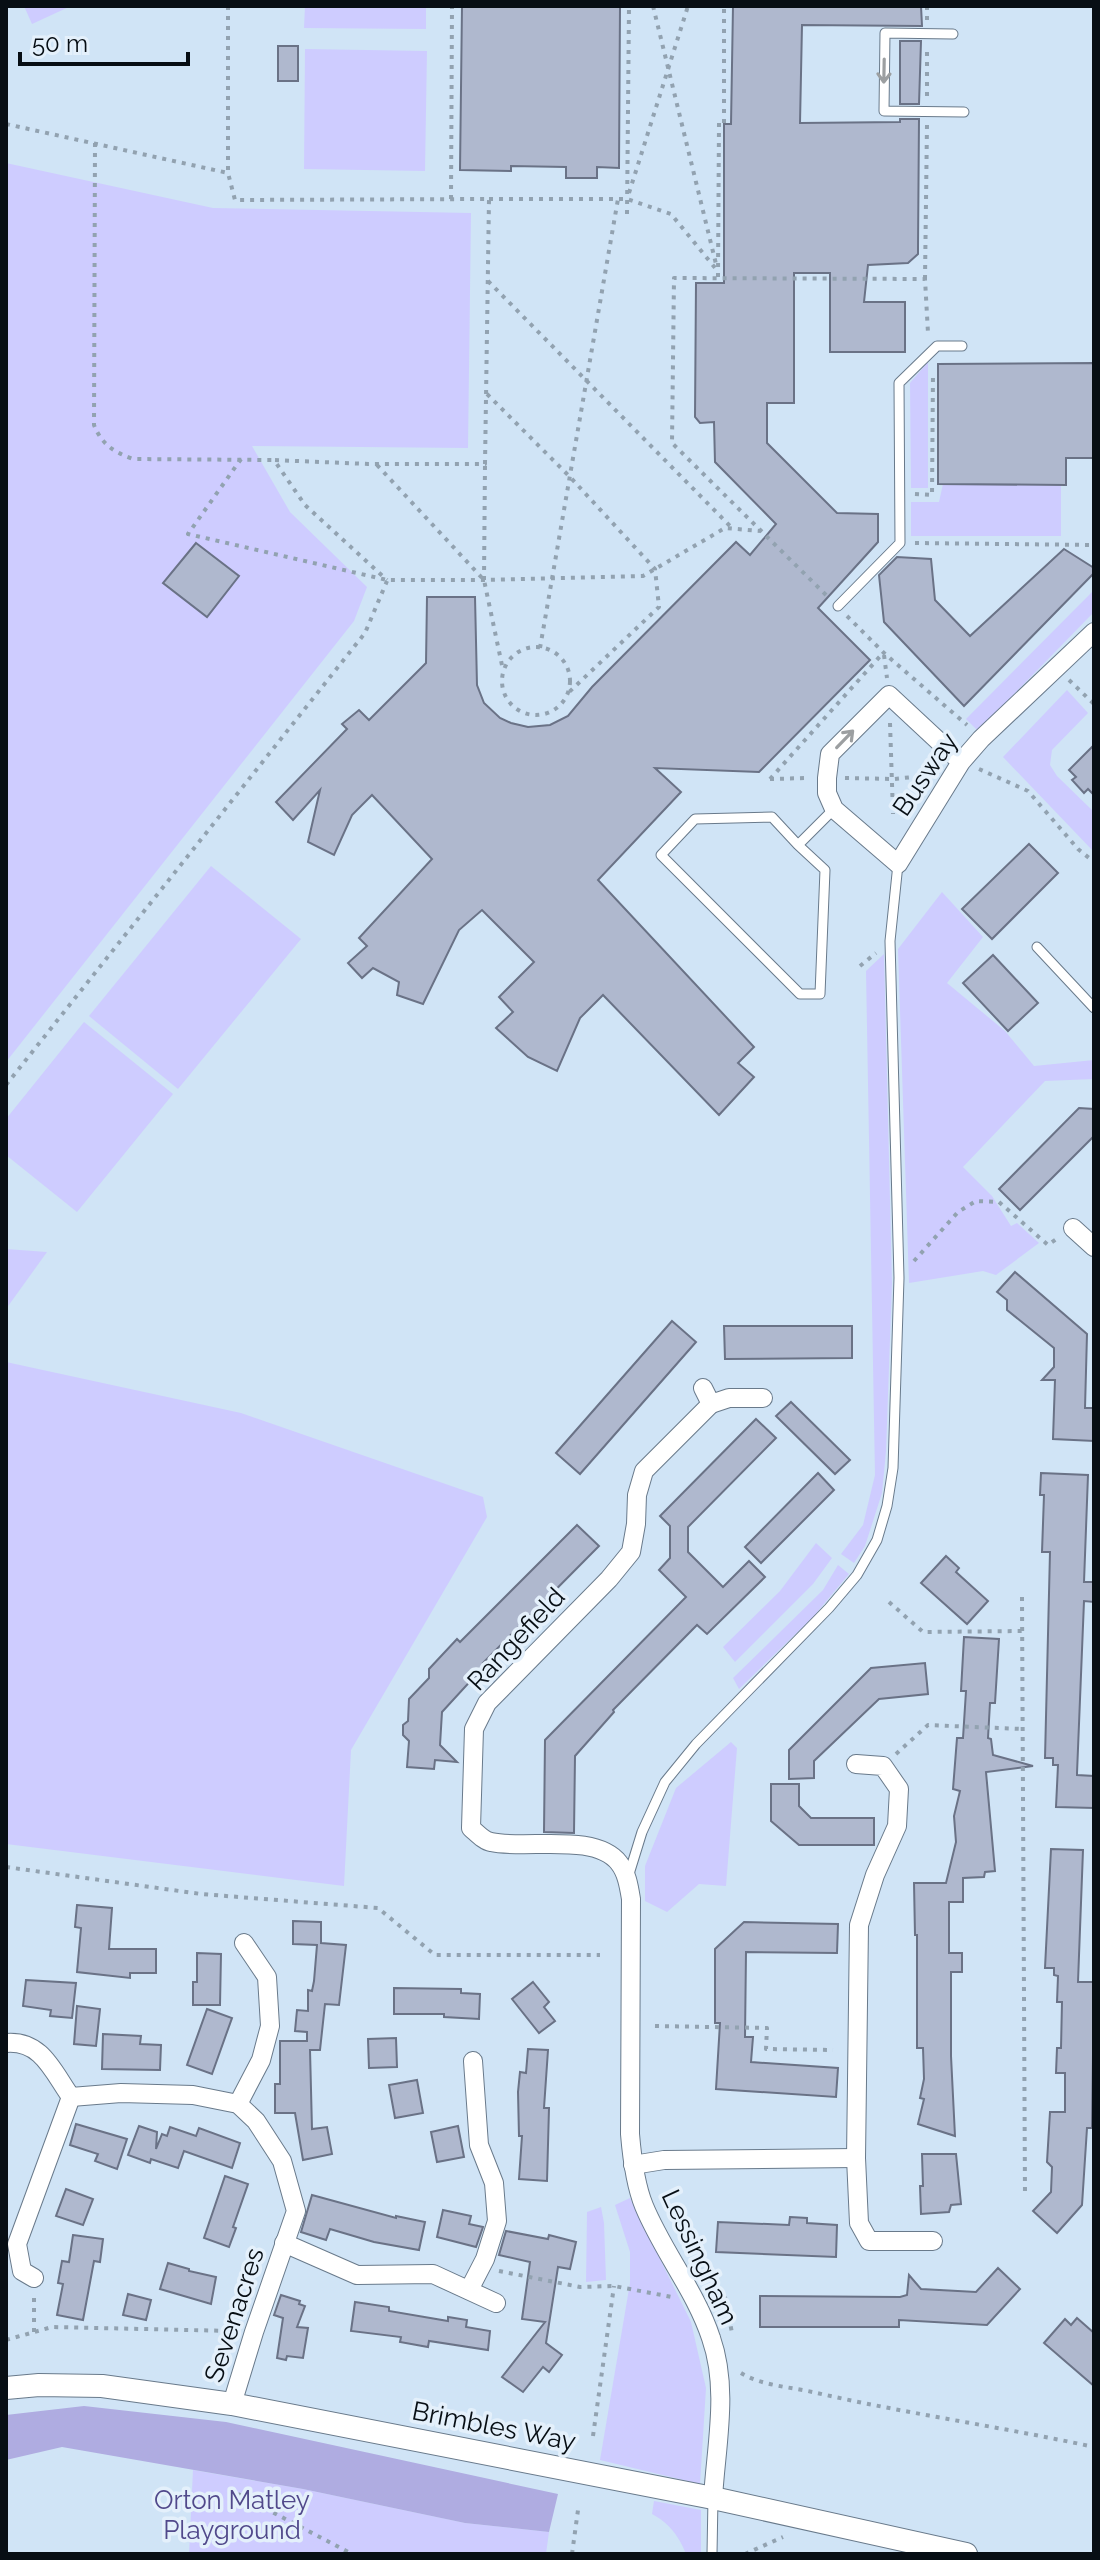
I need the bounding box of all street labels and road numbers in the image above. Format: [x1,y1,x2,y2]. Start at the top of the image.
street label: Busway [886,727,964,821]
street label: Rangefield [461,1582,571,1696]
street label: Lessingham [656,2185,744,2329]
street label: Sevenacres [198,2244,270,2386]
street label: Brimbles Way [409,2395,579,2457]

